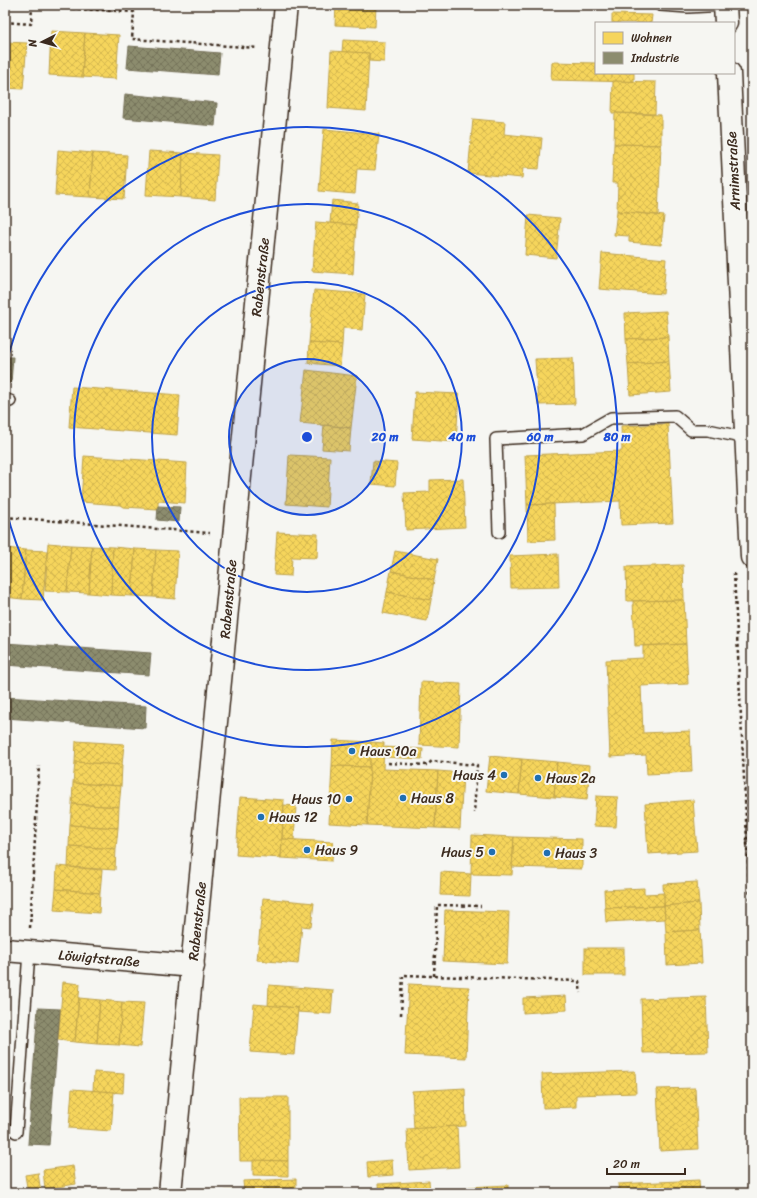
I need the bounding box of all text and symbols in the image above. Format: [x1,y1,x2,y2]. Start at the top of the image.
north arrow [22,22,62,62]
legend [595,22,735,74]
text: Wohnen [631,27,672,49]
text: N [23,38,43,49]
text: Industrie [630,47,679,69]
street label: Arnimstraße [719,131,748,212]
street label: Rabenstraße [244,236,277,318]
text: 20 m [371,426,399,448]
text: 40 m [447,426,476,448]
text: 60 m [526,426,554,448]
text: 80 m [602,426,631,448]
centre of rings [300,430,314,444]
street label: Rabenstraße [213,558,244,640]
place label: Haus 10a [360,739,416,764]
marker: Haus 10a [347,746,357,756]
place label: Haus 4 [453,763,496,788]
place label: Haus 2a [546,766,596,791]
marker: Haus 4 [499,770,509,780]
marker: Haus 2a [533,773,543,783]
place label: Haus 8 [411,786,455,811]
place label: Haus 10 [292,787,341,812]
marker: Haus 8 [398,793,408,803]
marker: Haus 10 [344,794,354,804]
place label: Haus 12 [269,805,318,830]
marker: Haus 12 [256,812,266,822]
place label: Haus 9 [315,838,359,863]
place label: Haus 5 [441,840,484,865]
place label: Haus 3 [555,841,598,866]
marker: Haus 9 [302,845,312,855]
marker: Haus 5 [487,847,497,857]
marker: Haus 3 [542,848,552,858]
street label: Rabenstraße [181,880,214,962]
street label: Löwigtstraße [57,942,141,975]
scale bar [607,1150,685,1176]
text: 20 m [613,1153,640,1175]

